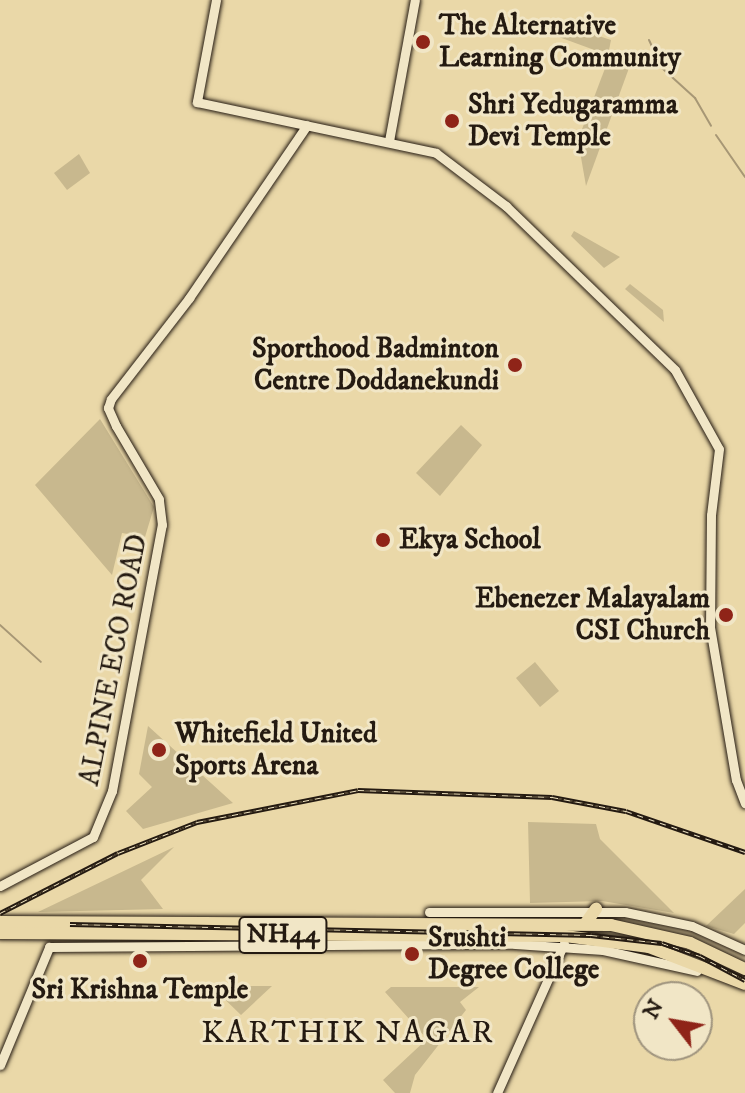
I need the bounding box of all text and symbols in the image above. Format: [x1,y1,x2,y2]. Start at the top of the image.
place label: The Alternative Learning Community [439,9,681,75]
marker: The Alternative Learning Community [414,33,432,51]
place label: Shri Yedugaramma Devi Temple [468,88,678,154]
marker: Shri Yedugaramma Devi Temple [443,112,461,130]
place label: Sporthood Badminton Centre Doddanekundi [252,332,499,398]
marker: Sporthood Badminton Centre Doddanekundi [506,356,524,374]
place label: Ekya School [399,523,541,557]
street label: ALPINE ECO ROAD [73,531,155,789]
marker: Ekya School [374,531,392,549]
place label: Ebenezer Malayalam CSI Church [475,582,710,648]
marker: Ebenezer Malayalam CSI Church [717,606,735,624]
place label: Whitefield United Sports Arena [175,717,377,783]
marker: Whitefield United Sports Arena [150,741,168,759]
road number: NH44 [237,913,329,957]
place label: Srushti Degree College [428,921,599,987]
marker: Srushti Degree College [403,945,421,963]
marker: Sri Krishna Temple [131,952,149,970]
place label: Sri Krishna Temple [32,973,248,1007]
north arrow [633,981,713,1061]
text: N [637,995,670,1024]
district label: KARTHIK NAGAR [201,1014,495,1052]

